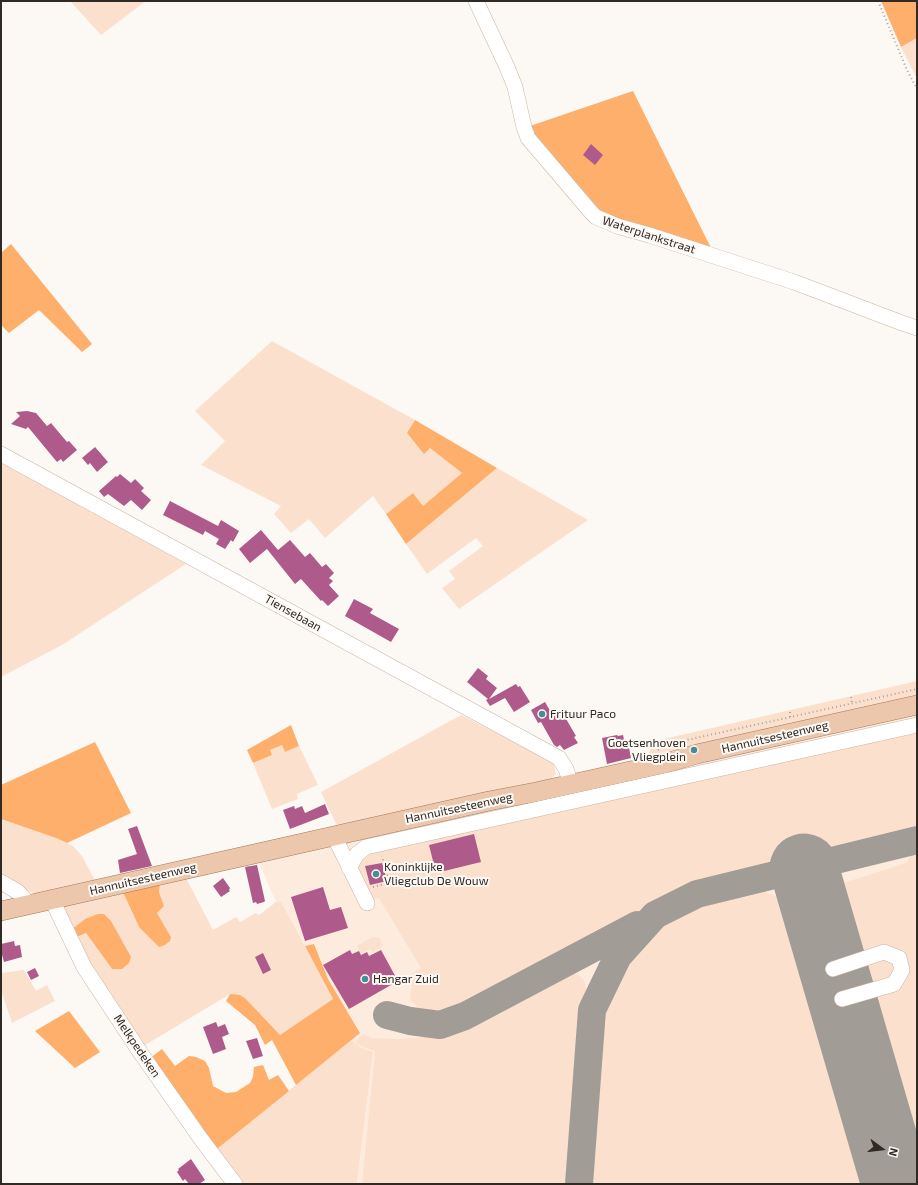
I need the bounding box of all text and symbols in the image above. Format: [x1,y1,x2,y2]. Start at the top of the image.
street label: Waterplankstraat [601,213,697,257]
street label: Tiensebaan [262,591,324,635]
place label: Frituur Paco [550,707,616,721]
marker: Frituur Paco [537,709,547,719]
street label: Hannuitsesteenweg [720,718,830,756]
place label: Goetsenhoven Vliegplein [608,736,686,764]
marker: Goetsenhoven Vliegplein [689,745,699,755]
street label: Hannuitsesteenweg [404,790,514,826]
street label: Hannuitsesteenweg [88,860,198,898]
place label: Koninklijke Vliegclub De Wouw [384,860,489,888]
marker: Koninklijke Vliegclub De Wouw [371,869,381,879]
place label: Hangar Zuid [373,972,439,986]
marker: Hangar Zuid [360,974,370,984]
street label: Melkpedeken [111,1012,163,1080]
north arrow [862,1129,902,1169]
text: N [887,1147,901,1158]

